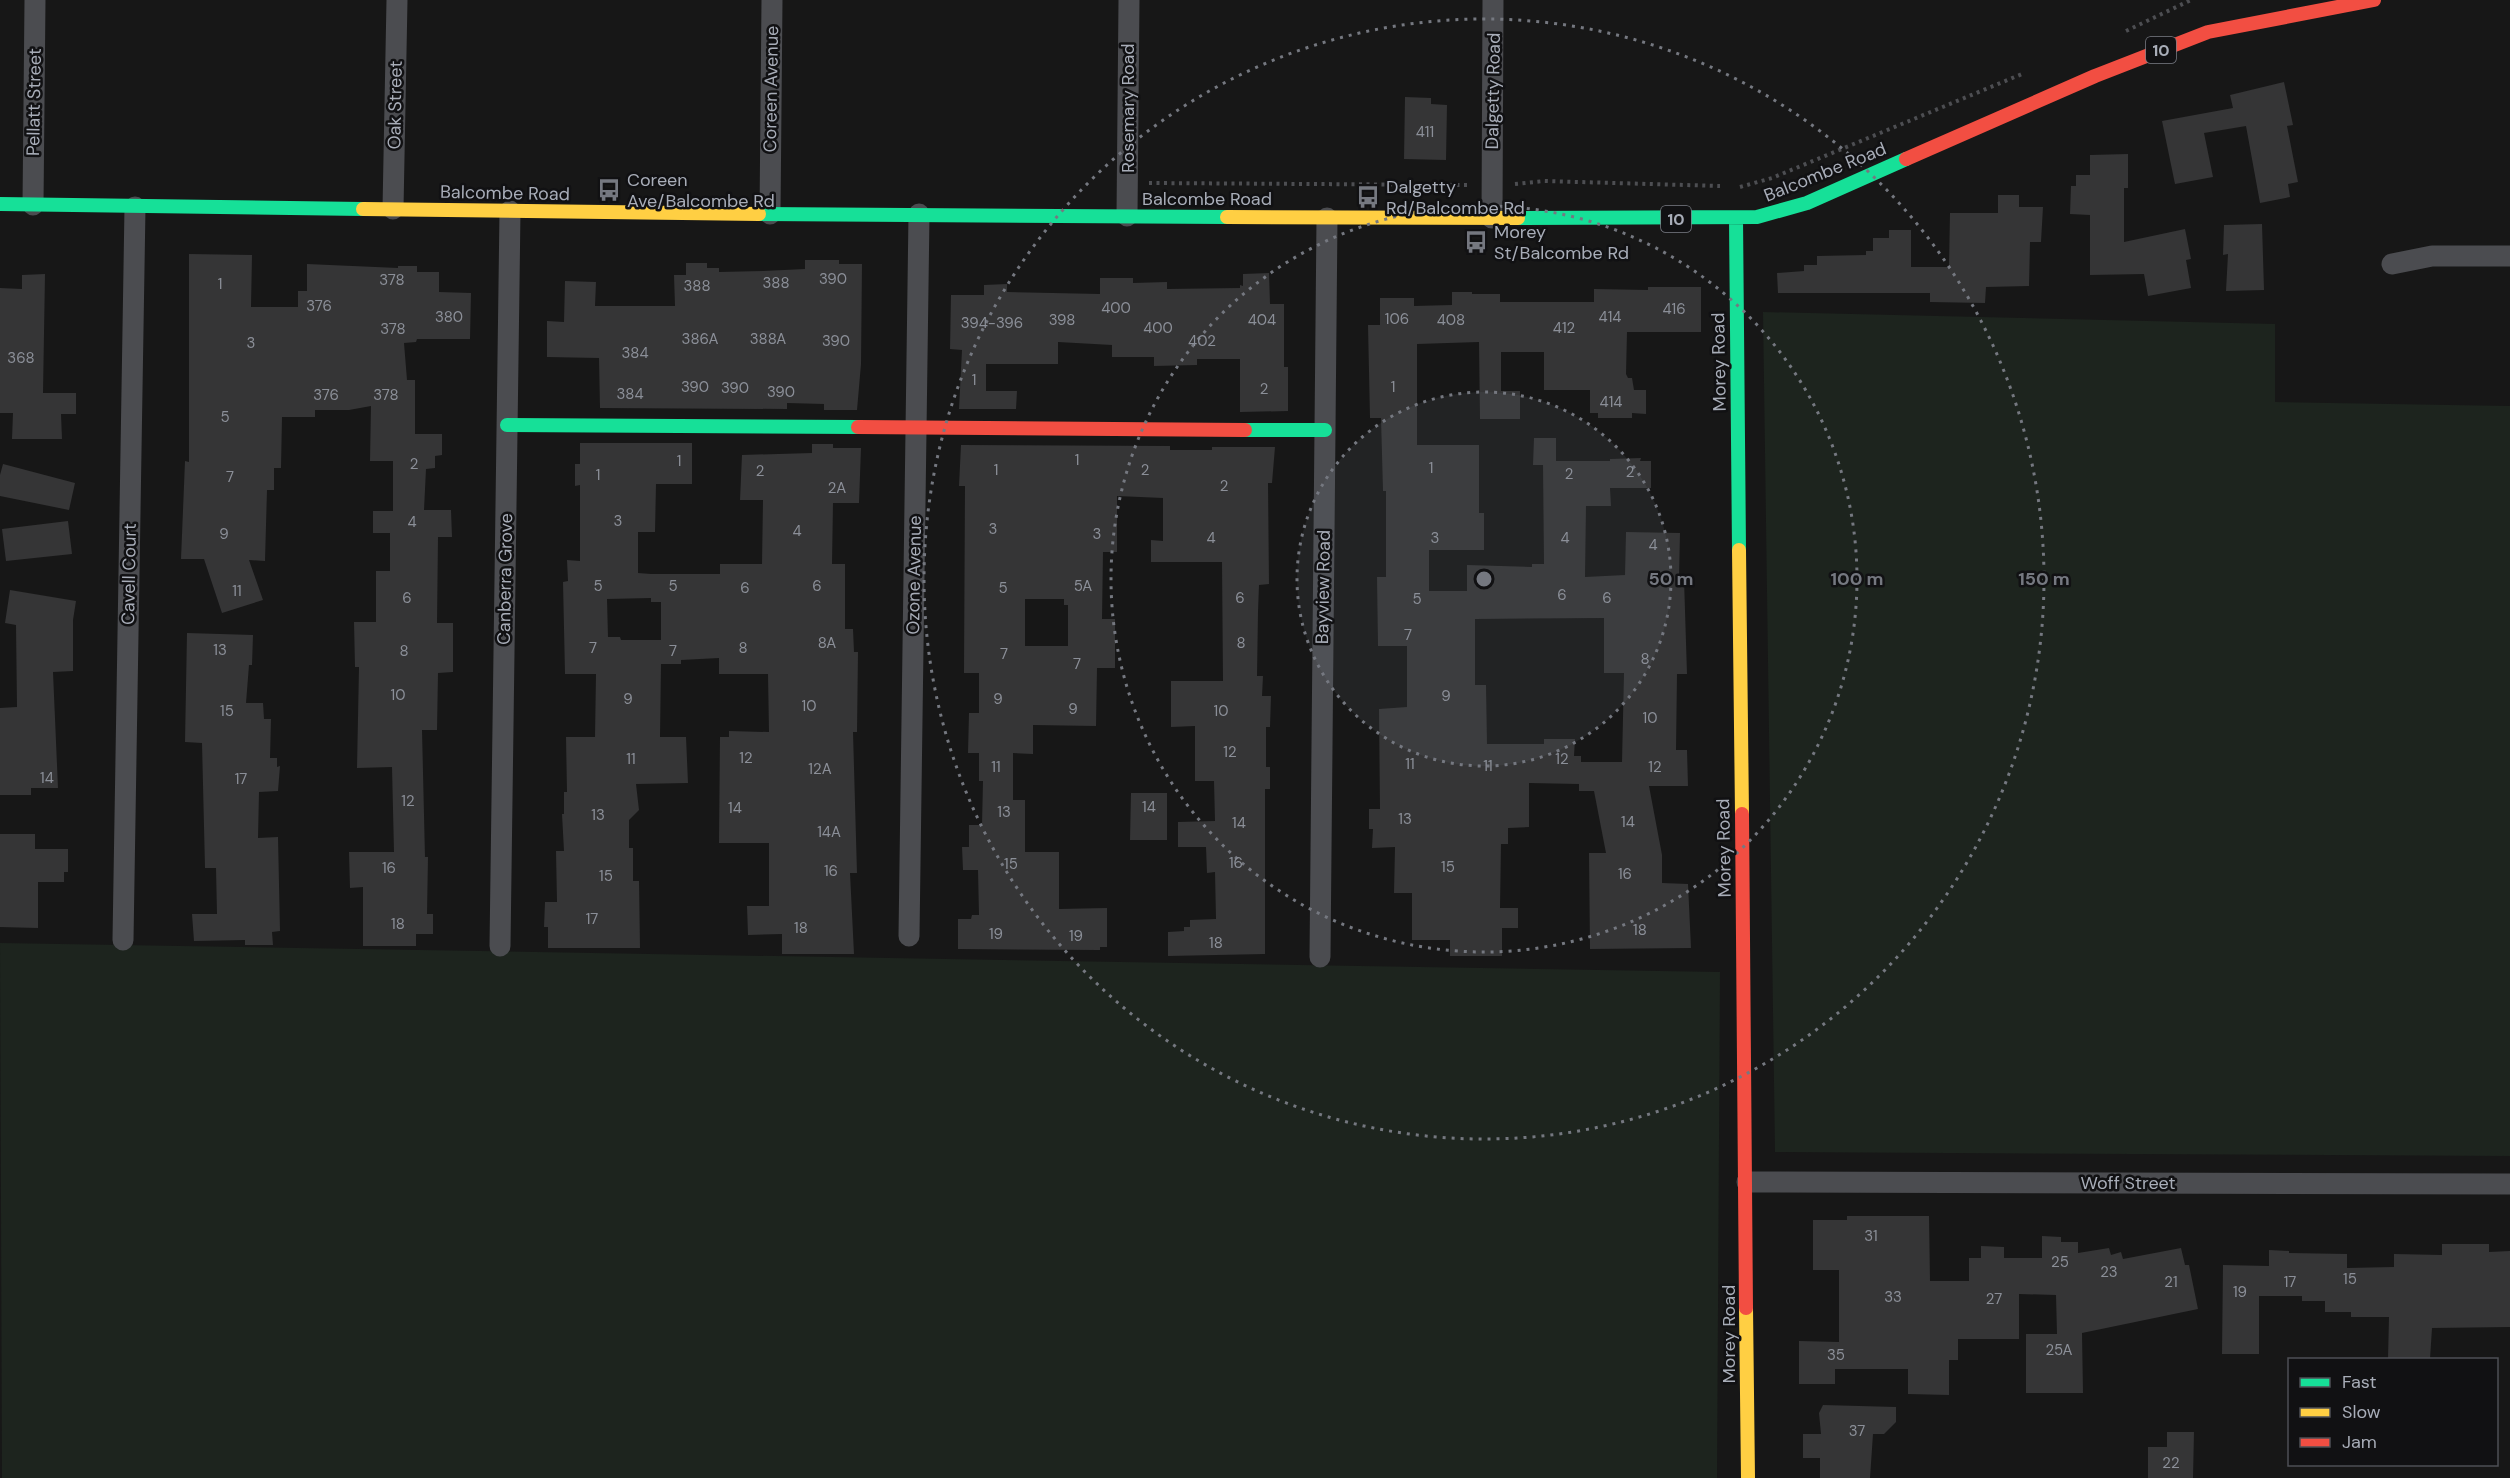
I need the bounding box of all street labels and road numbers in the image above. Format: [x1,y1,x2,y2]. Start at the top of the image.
street label: Coreen Avenue [758,25,784,153]
street label: Dalgetty Road [1480,32,1506,150]
road number: 10 [2146,37,2176,63]
street label: Rosemary Road [1116,43,1140,173]
street label: Pellatt Street [21,48,47,156]
street label: Oak Street [382,60,408,150]
street label: Balcombe Road [1760,137,1890,207]
street label: Balcombe Road [440,180,570,206]
street label: Balcombe Road [1142,187,1272,211]
road number: 10 [1661,206,1691,232]
street label: Morey Road [1706,312,1732,412]
street label: Canberra Grove [492,513,518,645]
street label: Ozone Avenue [901,515,927,635]
street label: Cavell Court [116,523,142,625]
street label: Bayview Road [1310,530,1336,644]
street label: Morey Road [1711,798,1737,898]
street label: Woff Street [2080,1171,2176,1195]
street label: Morey Road [1717,1285,1741,1383]

